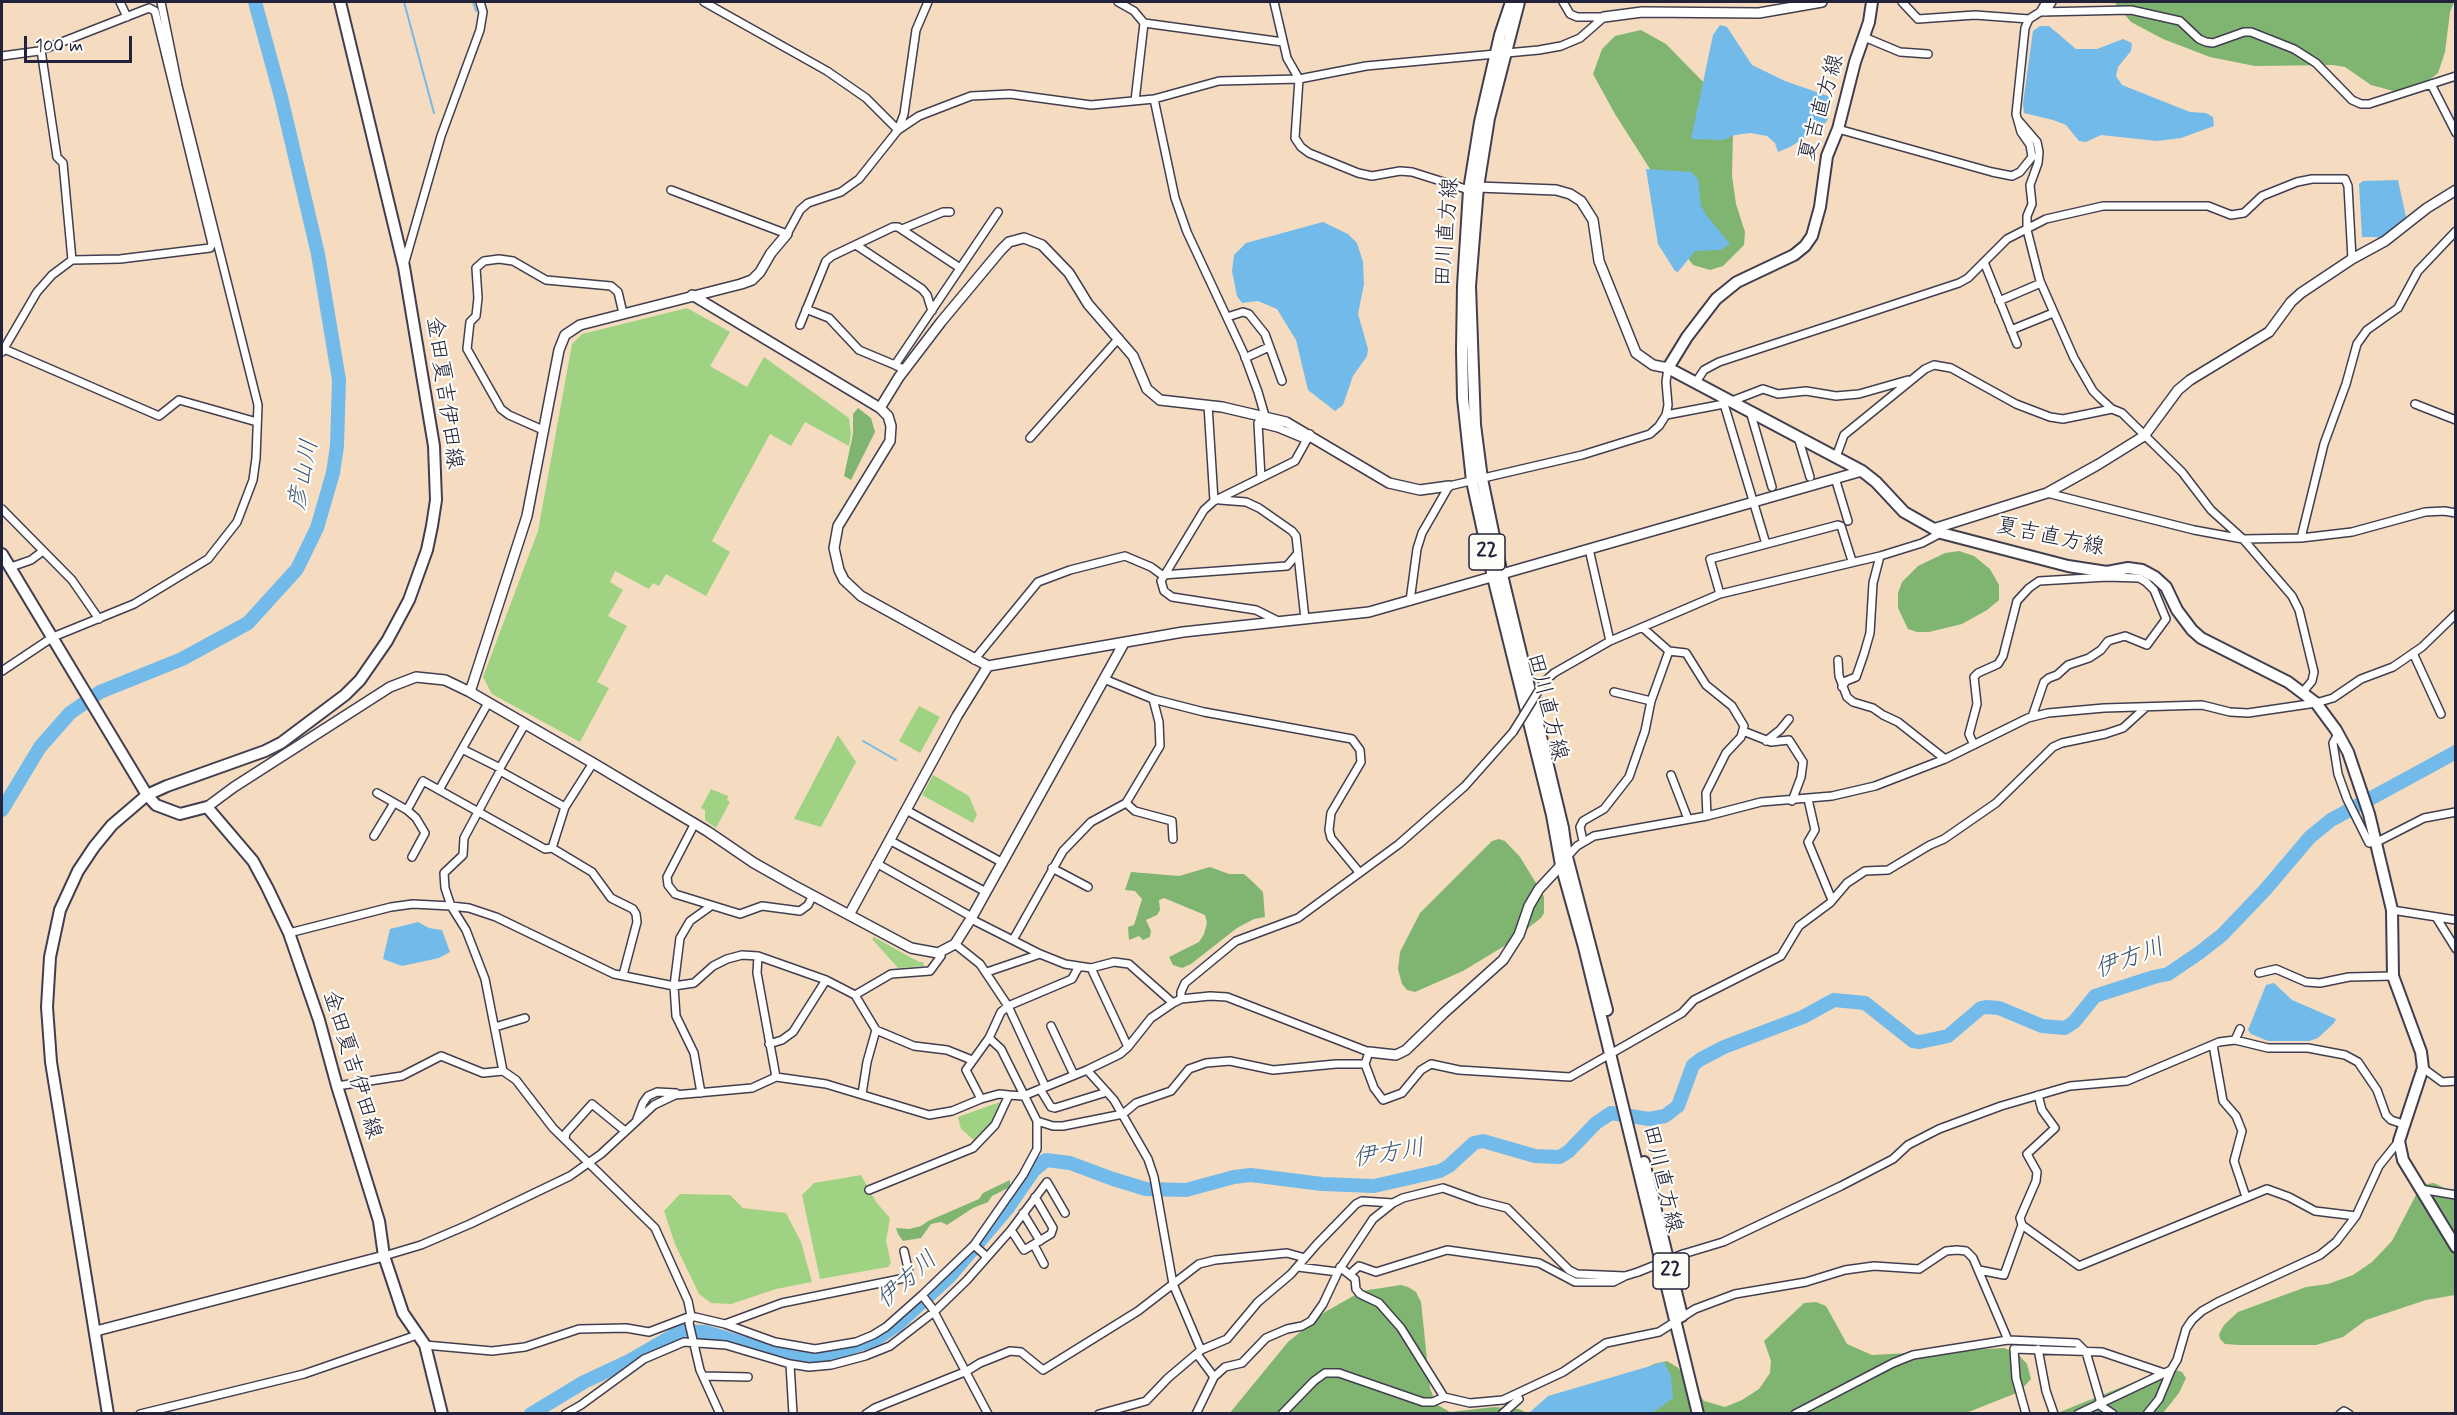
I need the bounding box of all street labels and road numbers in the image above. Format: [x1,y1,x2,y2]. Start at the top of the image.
street label: 夏吉直方線 [1795,51,1851,165]
street label: 田川直方線 [1431,176,1465,288]
street label: 金田夏吉伊田線 [419,315,467,471]
street label: 夏吉直方線 [1993,514,2107,562]
road number: 22 [1469,534,1505,570]
street label: 田川直方線 [1520,650,1572,764]
street label: 金田夏吉伊田線 [316,988,386,1142]
street label: 田川直方線 [1636,1122,1686,1236]
road number: 22 [1653,1253,1689,1289]

